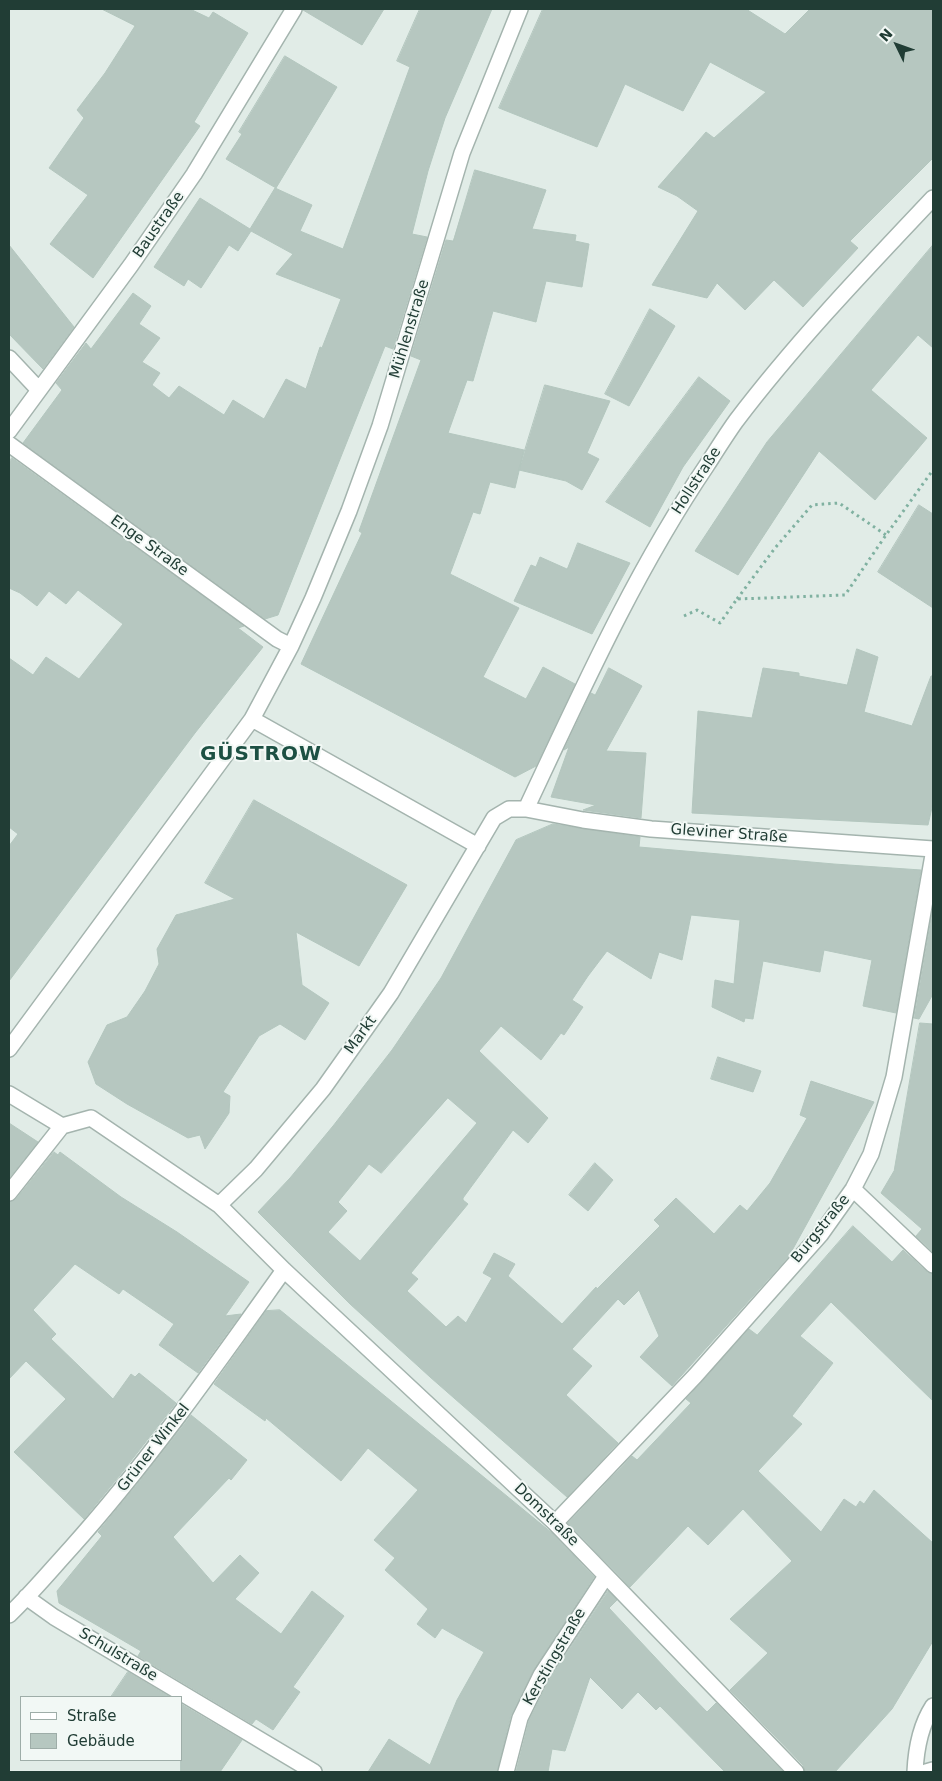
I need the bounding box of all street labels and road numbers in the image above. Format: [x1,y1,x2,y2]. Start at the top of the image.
street label: Baustraße [130,188,188,262]
street label: Mühlenstraße [386,277,434,381]
street label: Hollstraße [669,444,725,518]
street label: Enge Straße [107,512,191,580]
street label: Gleviner Straße [670,821,788,847]
street label: Markt [341,1012,381,1058]
street label: Burgstraße [788,1191,854,1267]
street label: Grüner Winkel [114,1400,194,1496]
street label: Domstraße [510,1480,582,1550]
street label: Kerstingstraße [520,1605,590,1709]
street label: Schulstraße [75,1624,161,1686]

